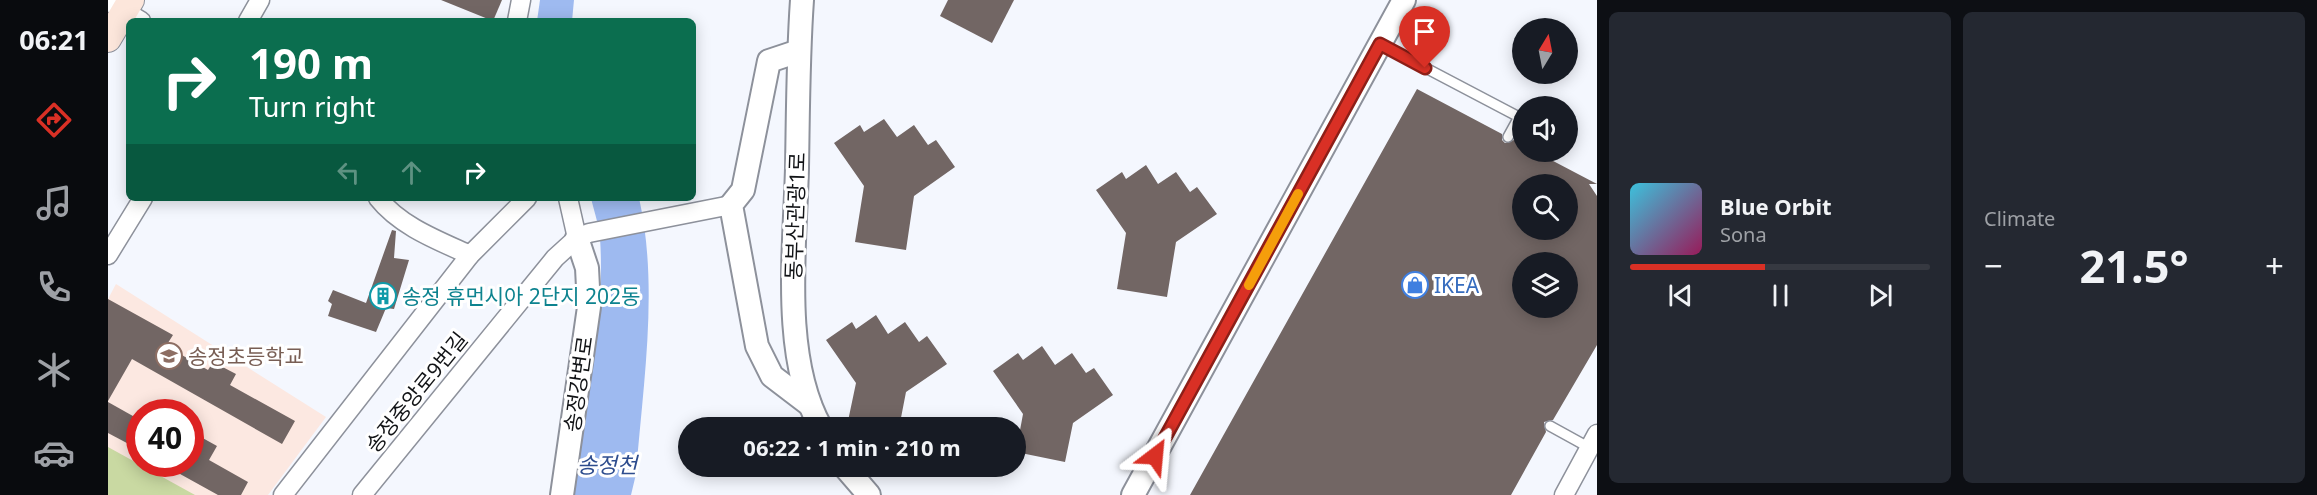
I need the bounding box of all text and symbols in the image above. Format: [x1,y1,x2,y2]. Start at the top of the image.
pin [1399,6,1450,68]
icon: arrive [1408,15,1441,48]
north arrow [1512,18,1578,84]
map controls [1512,18,1578,318]
text: 06:21 [19,21,89,58]
text: 190 m [249,34,373,91]
icon: right [150,42,228,120]
text: Turn right [249,88,375,125]
button: sound [1512,96,1578,162]
icon: directions [33,99,75,141]
street label: 동부산관광1로 [779,152,811,280]
icon: left [332,156,365,189]
icon: ahead [395,156,428,189]
icon: right [458,156,491,189]
button: search [1512,174,1578,240]
icon: music [33,182,75,224]
text: Blue Orbit [1720,191,1832,221]
text: Climate [1984,205,2055,232]
text: Sona [1720,221,1767,248]
text: 21.5° [2080,235,2188,296]
text: − [1984,243,2003,288]
text: + [2265,243,2284,288]
button: layers [1512,252,1578,318]
icon: phone [33,266,75,308]
shop icon: IKEA [1400,270,1430,300]
place label: IKEA [1434,271,1480,299]
icon: previous [1664,279,1697,312]
icon: pause [1764,279,1797,312]
icon: next [1864,279,1897,312]
building icon: 송정 휴먼시아 2단지 202동 [368,281,398,311]
place label: 송정 휴먼시아 2단지 202동 [402,282,640,310]
street label: 송정중앙로9번길 [359,326,473,458]
street label: 송정강변로 [557,334,599,434]
school or university icon: 송정초등학교 [154,341,184,371]
place label: 송정초등학교 [188,342,304,370]
icon: climate [33,349,75,391]
speed limit sign: 40 [126,399,204,477]
position arrow [1123,424,1187,488]
icon: car [33,432,75,474]
text: 06:22 · 1 min · 210 m [743,432,961,462]
water label: 송정천 [577,449,640,479]

